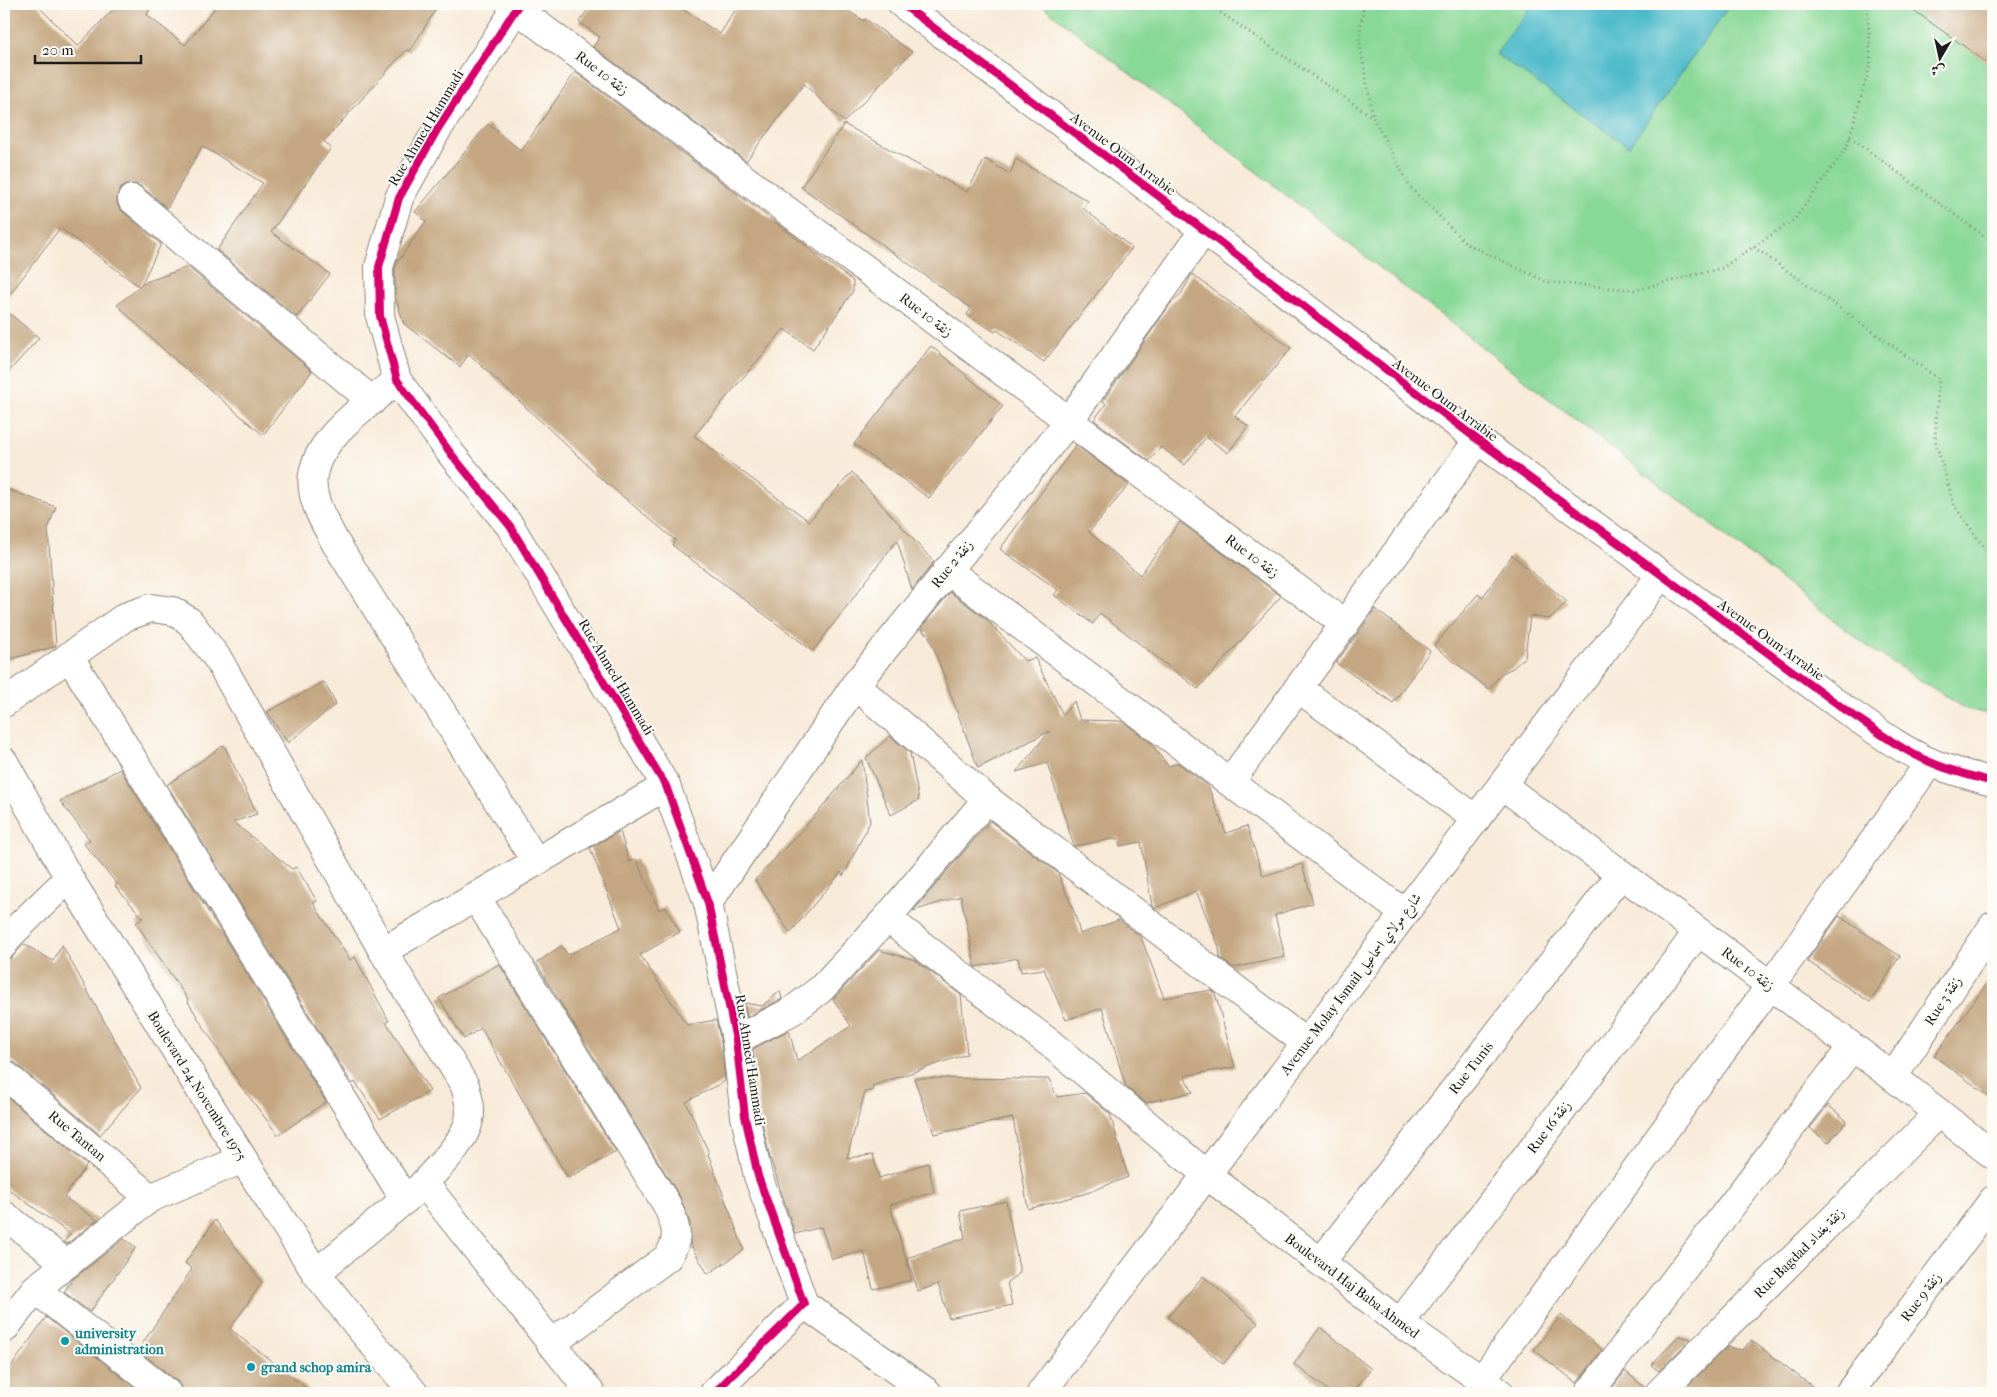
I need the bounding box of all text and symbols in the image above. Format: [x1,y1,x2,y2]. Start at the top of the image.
scale bar [35,32,141,64]
north arrow [1914,32,1964,82]
text: 20 m [42,41,74,59]
street label: Rue 10 زنقة [572,47,632,99]
text: ش [1930,61,1946,80]
street label: Rue Ahmed Hammadi [385,67,467,189]
street label: Avenue Oum Arrabie [1066,108,1179,199]
street label: Rue 10 زنقة [896,289,956,341]
street label: Avenue Oum Arrabie [1388,354,1501,445]
street label: Rue 10 زنقة [1222,531,1282,581]
street label: Rue 2 زنقة [928,537,976,591]
street label: Avenue Oum Arrabie [1714,595,1828,684]
street label: Rue Ahmed Hammadi [575,616,657,738]
street label: Avenue Molay Ismail شارع مولاي اسماعيل [1276,890,1427,1081]
street label: Rue 10 زنقة [1718,943,1778,995]
street label: Rue 3 زنقة [1921,973,1965,1029]
street label: Rue Ahmed Hammadi [731,993,769,1127]
street label: Boulevard 24 Novembre 1975 [144,1008,250,1164]
street label: Rue Tunis [1445,1038,1497,1098]
street label: Rue 16 زنقة [1524,1097,1574,1157]
street label: Rue Tantan [45,1107,109,1165]
street label: Rue Bagdad زنقة بغداد [1750,1204,1848,1302]
street label: Boulevard Haj Baba Ahmed [1281,1230,1423,1342]
street label: Rue 9 زنقة [1897,1269,1945,1325]
place label: university administration [74,1325,165,1358]
marker: university administration [59,1335,71,1347]
place label: grand schop amira [261,1359,372,1376]
marker: grand schop amira [245,1361,257,1373]

